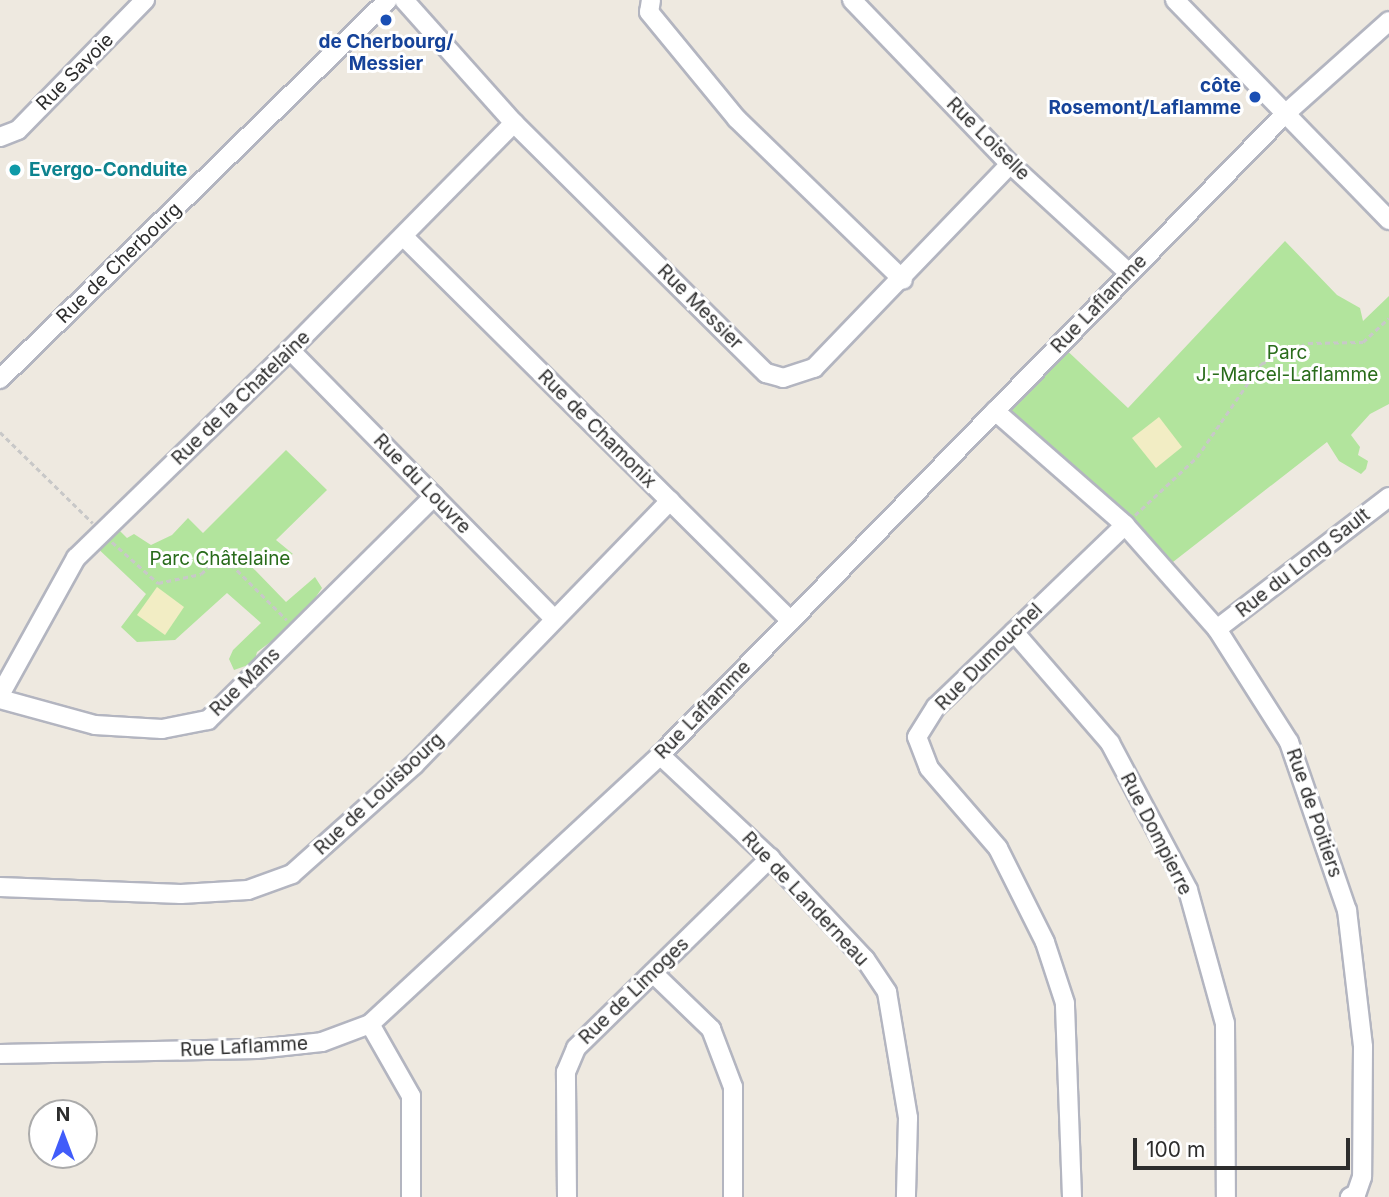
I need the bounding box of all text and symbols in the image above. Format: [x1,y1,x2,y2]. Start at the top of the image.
marker: de Cherbourg/ Messier [378,12,394,28]
street label: Rue Savoie [32,29,118,115]
place label: de Cherbourg/ Messier [318,31,454,75]
place label: côte Rosemont/Laflamme [1048,75,1241,119]
marker: côte Rosemont/Laflamme [1247,89,1263,105]
street label: Rue Loiselle [942,93,1034,185]
place label: Evergo-Conduite [29,159,187,181]
marker: Evergo-Conduite [7,162,23,178]
street label: Rue de Cherbourg [52,198,186,328]
street label: Rue Laflamme [1046,250,1152,358]
street label: Rue Messier [653,260,747,354]
street label: Rue de la Chatelaine [167,326,315,470]
park label: Parc J.-Marcel-Laflamme [1196,342,1378,386]
street label: Rue de Chamonix [533,365,661,493]
street label: Rue du Louvre [369,429,475,539]
street label: Rue du Long Sault [1232,504,1374,622]
park label: Parc Châtelaine [150,548,290,570]
street label: Rue Dumouchel [931,599,1047,715]
street label: Rue Mans [205,643,285,721]
street label: Rue Laflamme [650,656,756,764]
street label: Rue de Louisbourg [310,728,448,860]
street label: Rue de Poitiers [1281,745,1347,881]
street label: Rue Dompierre [1115,769,1197,899]
street label: Rue de Landerneau [737,827,873,971]
street label: Rue de Limoges [574,933,694,1049]
street label: Rue Laflamme [180,1032,308,1062]
north arrow [28,1099,98,1169]
text: N [56,1103,70,1126]
scale bar [1137,1124,1354,1168]
text: 100 m [1146,1137,1205,1162]

